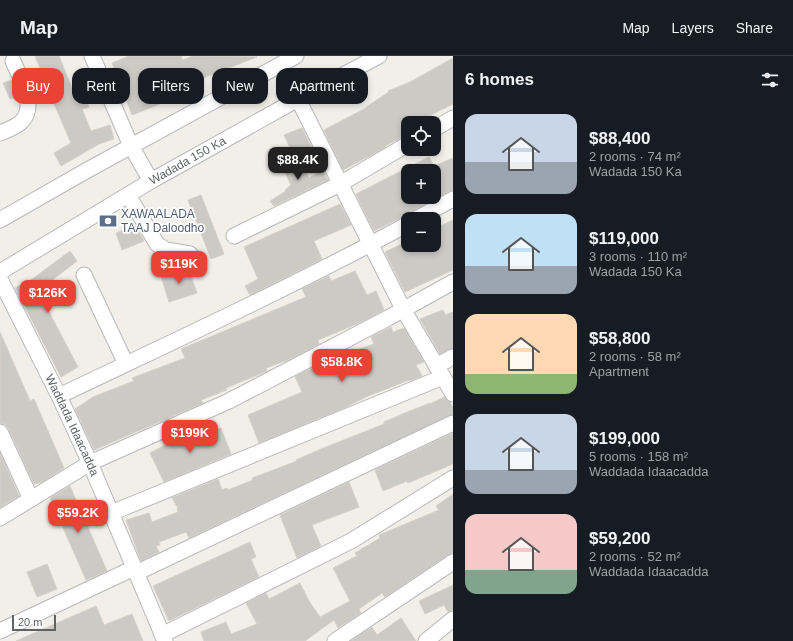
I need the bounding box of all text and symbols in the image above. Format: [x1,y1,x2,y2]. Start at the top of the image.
text: Map [20,17,58,38]
text: Map [622,20,650,36]
text: Layers [672,20,714,36]
text: Share [736,20,773,36]
chip: Buy [12,68,64,104]
chip: Rent [72,68,130,104]
chip: Filters [138,68,204,104]
chip: New [212,68,268,104]
chip: Apartment [276,68,368,104]
icon: filters [759,69,781,91]
text: 6 homes [465,70,534,89]
map controls [401,116,441,252]
button: locate [401,116,441,156]
text: $88,400 [589,129,650,148]
icon: home [497,130,545,178]
street label: Wadada 150 Ka [147,134,229,188]
pin: $88.4K [265,147,331,181]
text: 2 rooms · 74 m² [589,149,681,164]
text: $88.4K [277,152,319,167]
button: + [401,164,441,204]
text: Wadada 150 Ka [589,164,682,179]
place label: XAWAALADA TAAJ Daloodho [121,207,204,235]
bank icon: XAWAALADA TAAJ Daloodho [98,211,118,231]
button: − [401,212,441,252]
text: $119,000 [589,229,659,248]
icon: home [497,230,545,278]
text: 3 rooms · 110 m² [589,249,687,264]
pin: $119K [151,251,207,285]
text: $119K [160,256,198,271]
text: Wadada 150 Ka [589,264,682,279]
pin: $126K [20,280,76,314]
text: $126K [29,285,67,300]
text: $58,800 [589,329,650,348]
icon: home [497,330,545,378]
pin: $58.8K [309,349,375,383]
text: 2 rooms · 58 m² [589,349,681,364]
text: $58.8K [321,354,363,369]
text: Apartment [589,364,649,379]
street label: Waddada Idaacadda [42,372,102,478]
pin: $199K [162,420,218,454]
text: $199K [171,425,209,440]
text: $199,000 [589,429,660,448]
icon: home [497,430,545,478]
text: 5 rooms · 158 m² [589,449,688,464]
text: Waddada Idaacadda [589,464,709,479]
pin: $59.2K [45,500,111,534]
text: $59.2K [57,505,99,520]
text: $59,200 [589,529,650,548]
icon: home [497,530,545,578]
text: 2 rooms · 52 m² [589,549,681,564]
text: Waddada Idaacadda [589,564,709,579]
scale bar [12,613,56,632]
text: 20 m [18,616,42,628]

